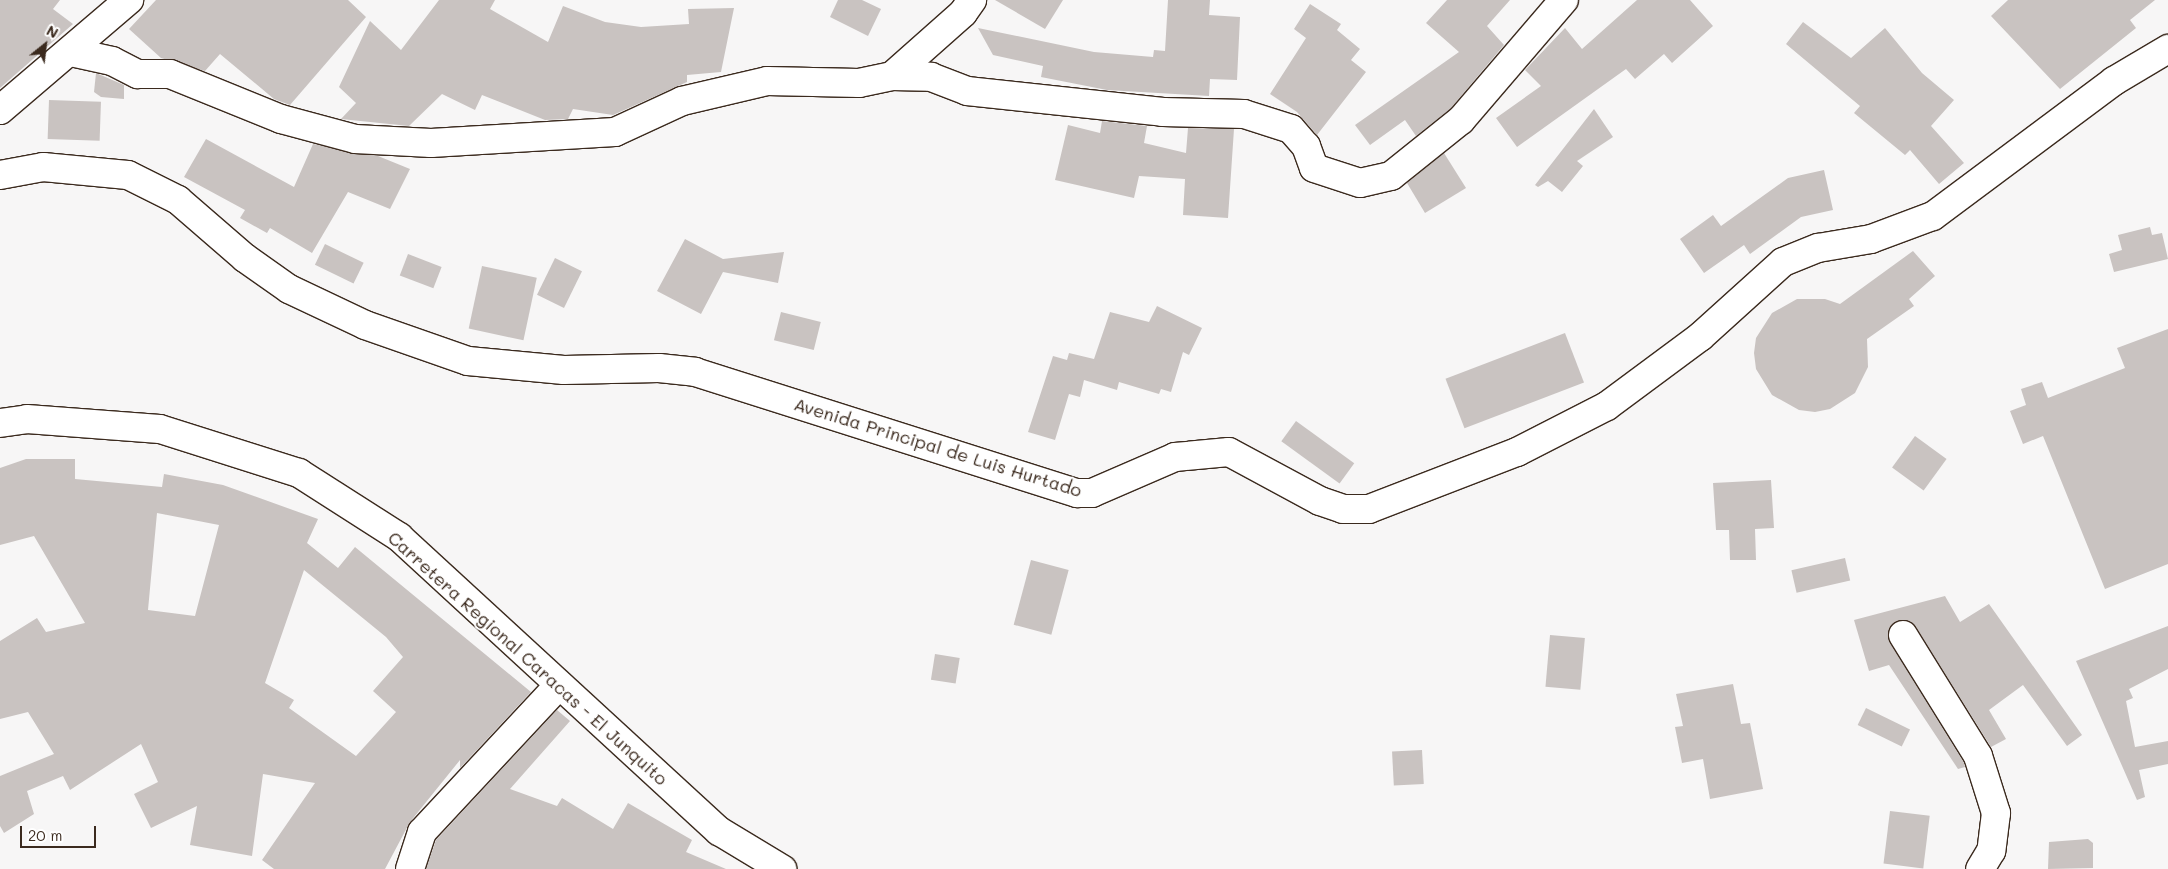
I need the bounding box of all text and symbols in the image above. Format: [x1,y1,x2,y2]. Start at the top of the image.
north arrow [20,20,70,70]
text: N [43,21,62,42]
street label: Avenida Principal de Luis Hurtado [791,393,1085,501]
street label: Carretera Regional Caracas - El Junquito [384,527,672,789]
scale bar [22,816,99,848]
text: 20 m [28,825,62,845]

